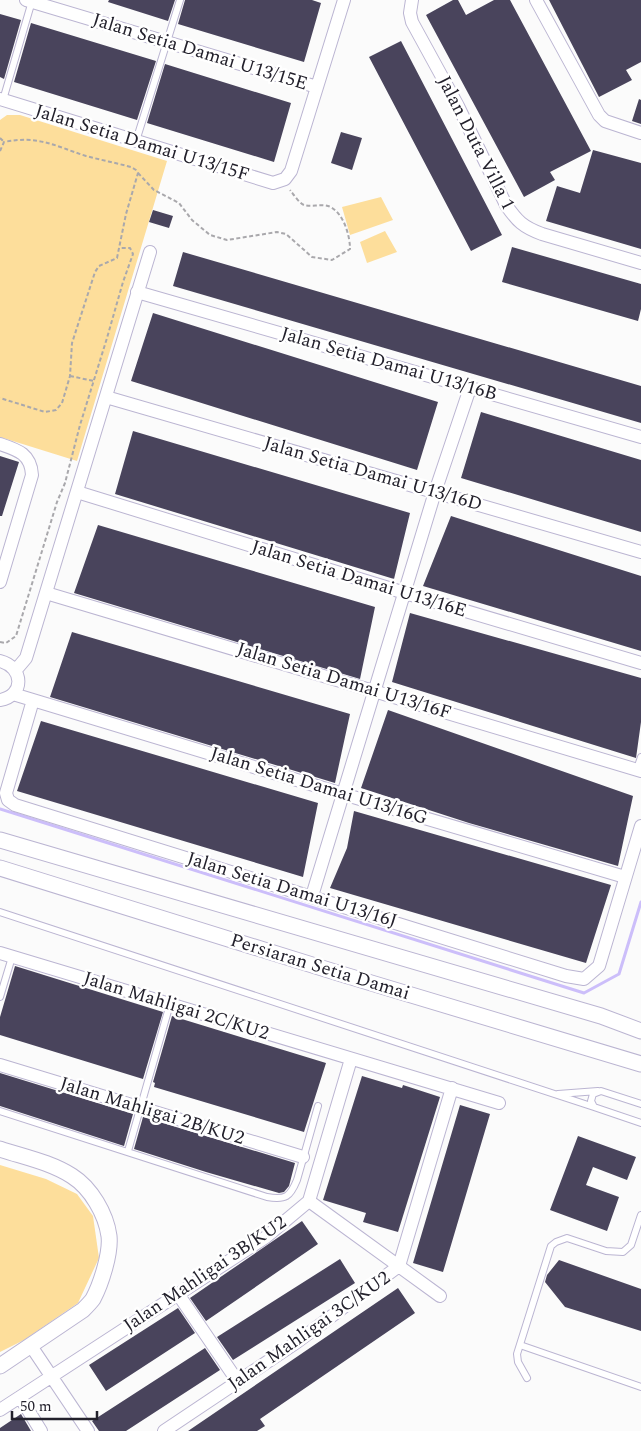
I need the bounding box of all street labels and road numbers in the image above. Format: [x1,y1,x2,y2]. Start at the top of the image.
street label: Jalan Setia Damai U13/15E [89,5,311,99]
street label: Jalan Duta Villa 1 [430,71,522,215]
street label: Jalan Setia Damai U13/15F [31,97,253,189]
street label: Jalan Setia Damai U13/16B [277,319,501,409]
street label: Jalan Setia Damai U13/16D [260,429,486,519]
street label: Jalan Setia Damai U13/16E [248,532,470,626]
street label: Jalan Setia Damai U13/16F [233,635,455,727]
street label: Jalan Setia Damai U13/16G [207,739,431,833]
street label: Jalan Setia Damai U13/16J [183,844,401,936]
street label: Persiaran Setia Damai [227,926,413,1008]
street label: Jalan Mahligai 2C/KU2 [80,964,272,1048]
street label: Jalan Mahligai 2B/KU2 [56,1069,248,1153]
street label: Jalan Mahligai 3B/KU2 [117,1208,293,1340]
street label: Jalan Mahligai 3C/KU2 [222,1264,396,1398]

